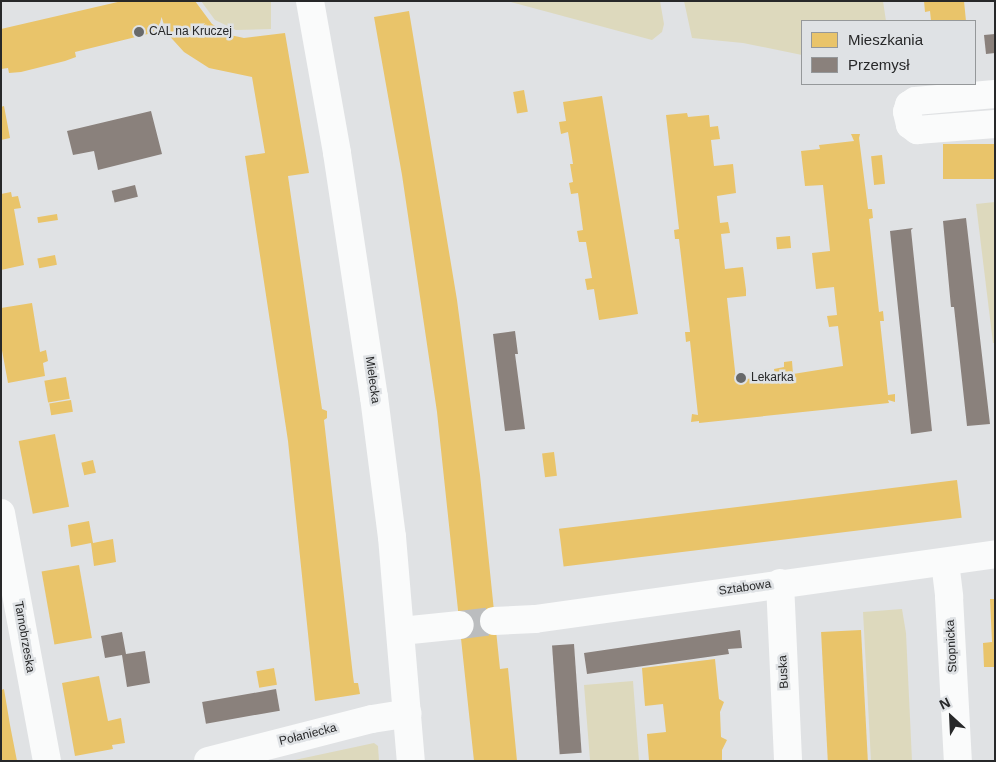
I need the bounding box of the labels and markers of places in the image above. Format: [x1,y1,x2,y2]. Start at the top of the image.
place label: CAL na Kruczej [149,25,232,39]
marker: CAL na Kruczej [133,26,145,38]
place label: Lekarka [751,371,794,385]
marker: Lekarka [735,372,747,384]

